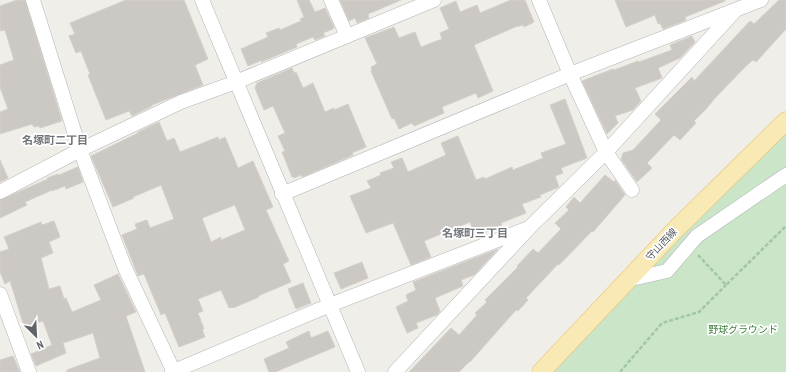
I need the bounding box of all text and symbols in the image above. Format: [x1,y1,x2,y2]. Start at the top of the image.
district label: 名塚町二丁目 [22,133,88,147]
street label: 守山西線 [643,225,680,263]
district label: 名塚町三丁目 [442,226,508,240]
north arrow [16,316,56,356]
park label: 野球グラウンド [708,323,778,336]
text: N [34,338,46,353]

